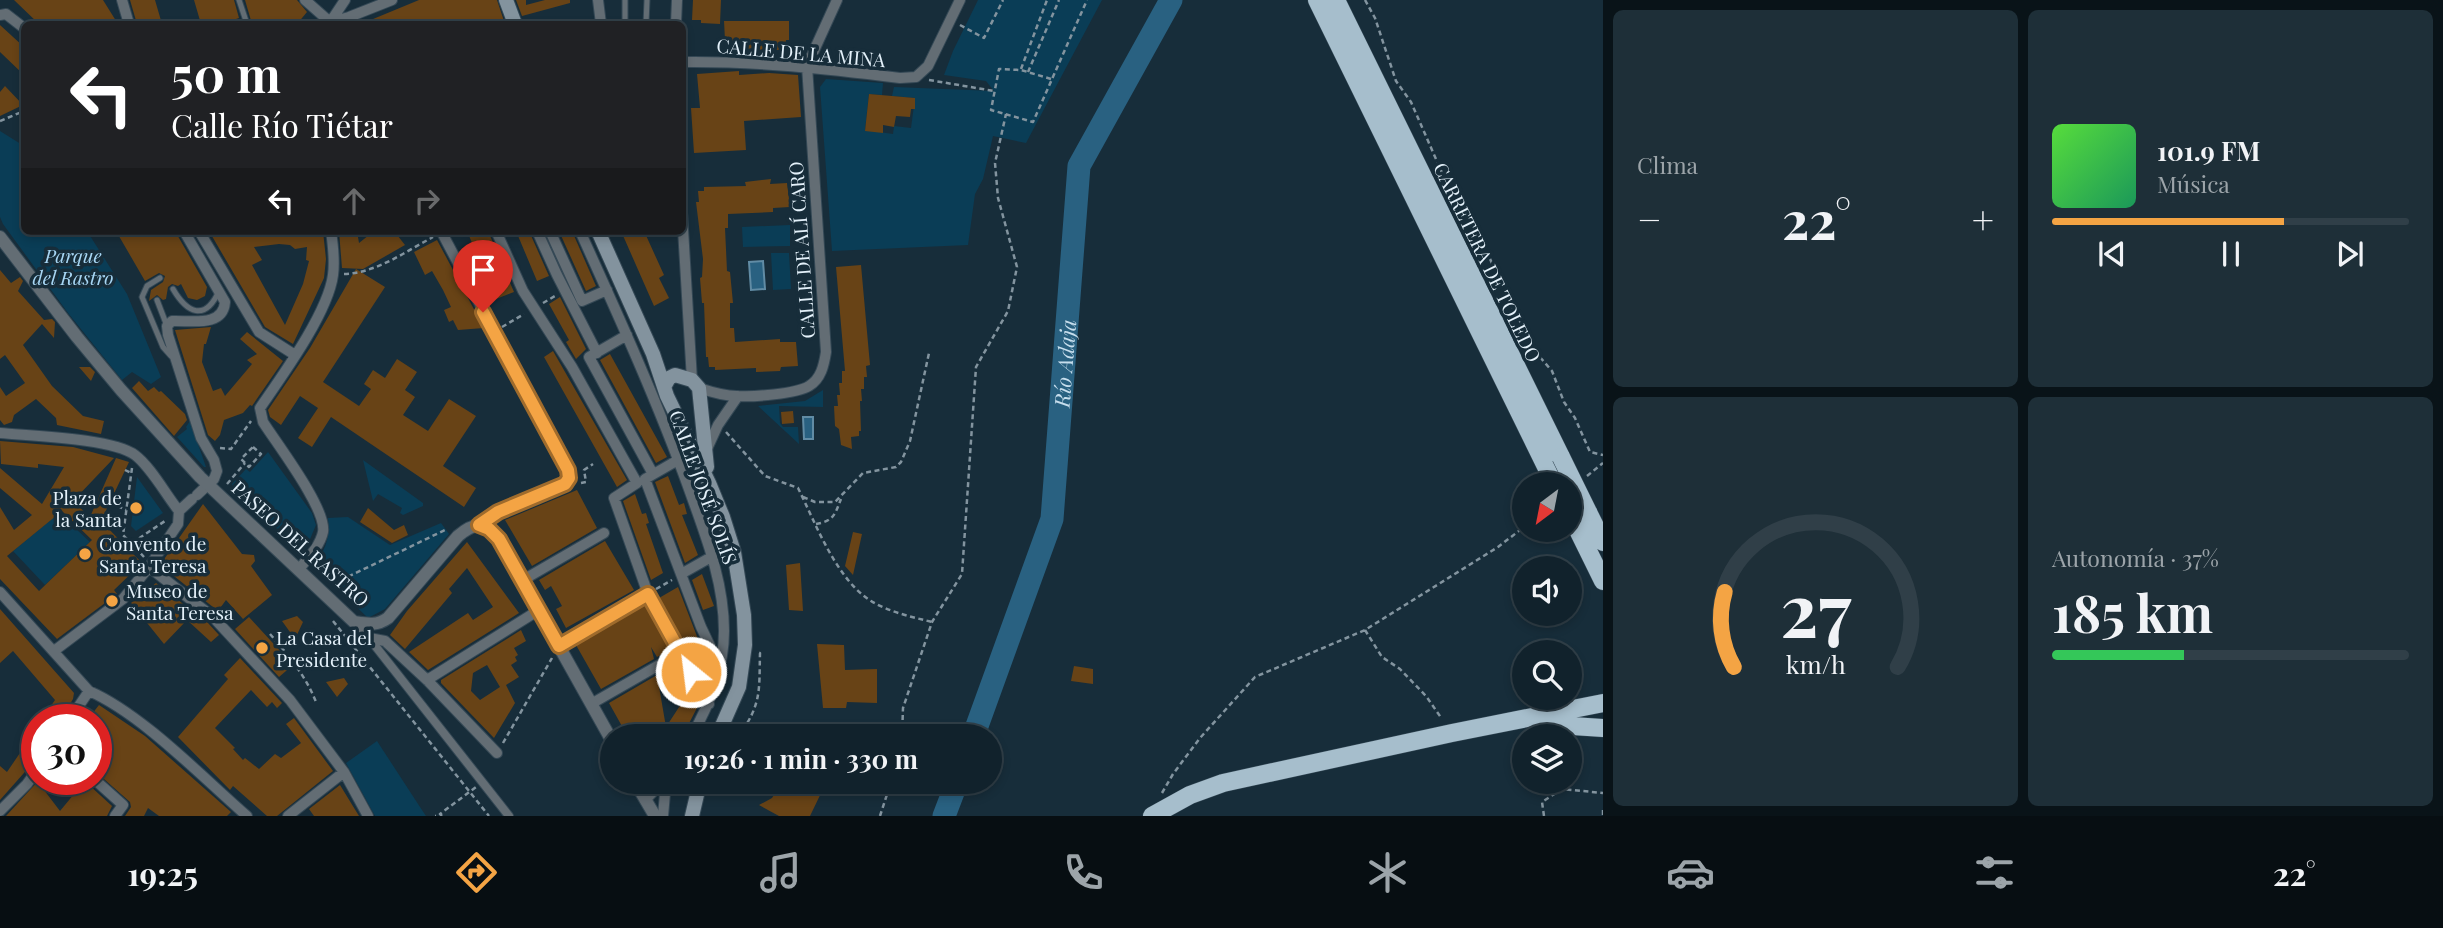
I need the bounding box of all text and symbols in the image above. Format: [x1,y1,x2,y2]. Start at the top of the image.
street label: CALLE DE LA MINA [716,32,887,72]
text: 50 m [171,40,281,105]
icon: left [56,49,147,140]
text: Calle Río Tiétar [171,103,393,146]
text: 101.9 FM [2157,133,2260,168]
text: Clima [1637,149,1698,180]
street label: CARRETERA DE TOLEDO [1428,158,1548,366]
street label: CALLE DE ALÍ CARO [782,161,820,339]
text: Música [2157,168,2230,199]
icon: left [262,182,300,220]
icon: ahead [335,182,373,220]
icon: right [408,182,446,220]
text: 22° [1782,184,1851,253]
text: − [1637,193,1662,244]
text: + [1972,193,1994,244]
icon: previous [2093,235,2131,273]
icon: pause [2212,235,2250,273]
icon: next [2331,235,2369,273]
pin [453,240,513,312]
park label: Parque del Rastro [33,242,113,290]
icon: arrive [464,251,502,289]
water label: Río Adaja [1047,318,1081,409]
street label: CALLE JOSÉ SOLÍS [664,406,744,568]
north arrow [1512,472,1582,542]
map controls [1512,472,1582,794]
street label: PASEO DEL RASTRO [227,474,375,612]
place label: Plaza de la Santa [52,484,123,532]
marker: Plaza de la Santa [128,500,144,516]
place label: Convento de Santa Teresa [99,530,207,578]
text: Autonomía · 37% [2052,542,2219,573]
marker: Convento de Santa Teresa [77,546,93,562]
button: sound [1512,556,1582,626]
text: 27 [1780,559,1852,656]
place label: Museo de Santa Teresa [126,577,234,625]
text: 185 km [2052,577,2213,646]
marker: Museo de Santa Teresa [104,593,120,609]
place label: La Casa del Presidente [276,624,373,672]
position arrow [654,635,728,709]
marker: La Casa del Presidente [254,640,270,656]
button: search [1512,640,1582,710]
text: km/h [1786,647,1846,680]
speed limit sign: 30 [21,704,112,795]
button: layers [1512,724,1582,794]
text: 19:26 · 1 min · 330 m [684,741,918,776]
icon: directions [452,848,501,897]
icon: music [756,848,805,897]
icon: phone [1059,848,1108,897]
icon: climate [1363,848,1412,897]
icon: car [1666,848,1715,897]
icon: filters [1970,848,2019,897]
text: 19:25 [127,851,198,894]
text: 22° [2273,851,2316,894]

